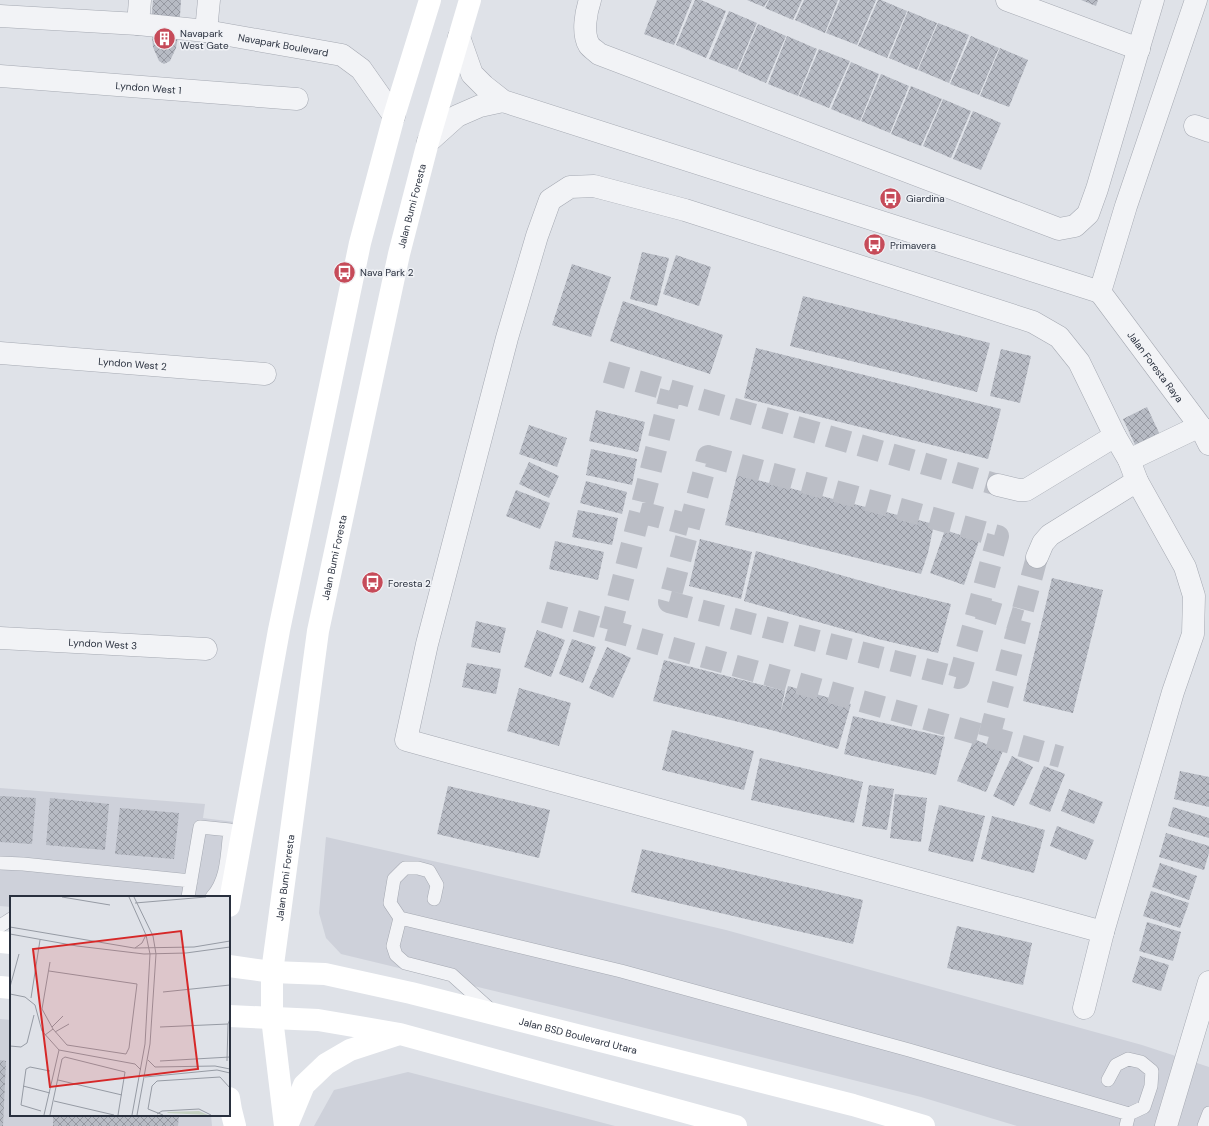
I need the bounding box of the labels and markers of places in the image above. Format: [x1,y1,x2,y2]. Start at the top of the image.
building icon: Navapark West Gate [152,26,178,52]
place label: Navapark West Gate [180,27,229,52]
bus stop icon: Giardina [878,185,904,211]
place label: Giardina [906,192,945,205]
bus stop icon: Primavera [862,232,888,258]
place label: Primavera [890,239,936,252]
bus stop icon: Nava Park 2 [332,259,358,285]
place label: Nava Park 2 [360,266,414,279]
bus stop icon: Foresta 2 [359,570,385,596]
place label: Foresta 2 [388,577,431,590]

